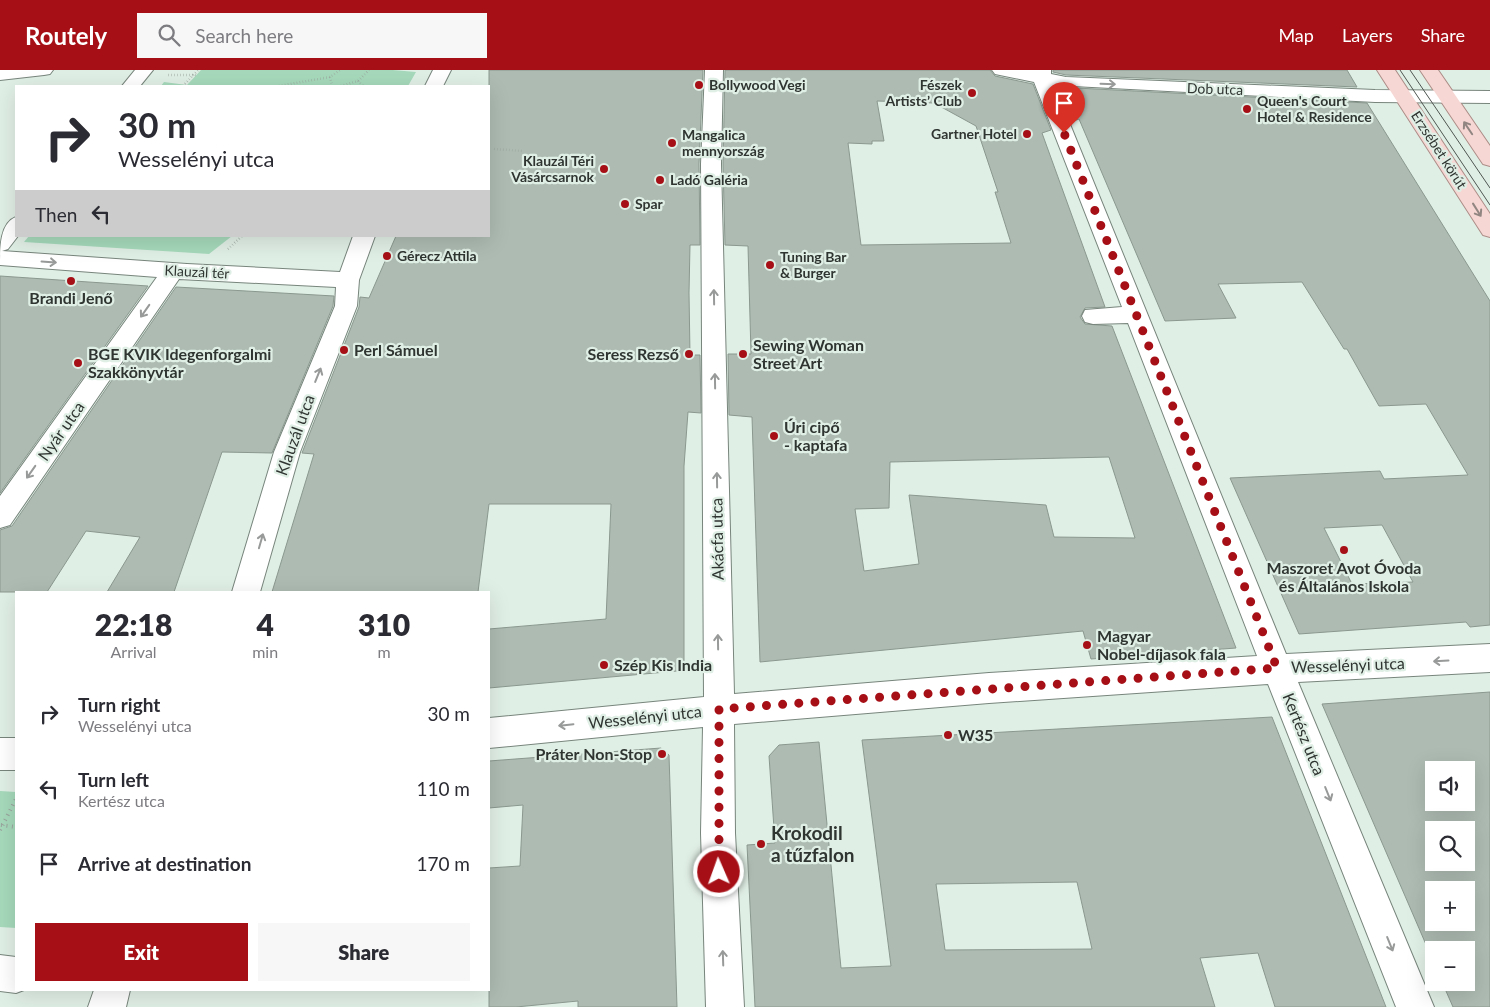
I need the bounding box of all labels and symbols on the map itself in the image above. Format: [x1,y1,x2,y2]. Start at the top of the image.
place label: Bollywood Vegi [709,76,806,93]
place label: Fészek Artists’ Club [885,76,963,109]
marker: Bollywood Vegi [693,79,705,91]
street label: Dob utca [1187,79,1244,98]
one-way arrow [1100,80,1116,89]
pin [1043,82,1085,133]
marker: Fészek Artists’ Club [966,87,978,99]
place label: Queen's Court Hotel & Residence [1257,92,1372,125]
marker: Queen's Court Hotel & Residence [1241,103,1253,115]
street label: Erzsébet körút [1408,108,1471,192]
one-way arrow [1463,121,1473,135]
place label: Gartner Hotel [931,125,1017,142]
place label: Mangalica mennyország [682,126,765,159]
marker: Gartner Hotel [1021,128,1033,140]
marker: Mangalica mennyország [666,137,678,149]
place label: Klauzál Téri Vásárcsarnok [510,152,595,185]
marker: Klauzál Téri Vásárcsarnok [598,163,610,175]
place label: Ladó Galéria [670,171,748,188]
marker: Ladó Galéria [654,174,666,186]
place label: Spar [635,195,664,212]
marker: Spar [619,198,631,210]
one-way arrow [1472,203,1482,217]
place label: Gérecz Attila [397,247,477,264]
place label: Tuning Bar & Burger [780,248,847,281]
marker: Gérecz Attila [381,250,393,262]
one-way arrow [40,257,56,266]
marker: Tuning Bar & Burger [764,259,776,271]
street label: Klauzál tér [164,261,230,282]
marker: Brandi Jenő [65,275,77,287]
place label: Brandi Jenő [29,288,113,307]
one-way arrow [709,289,719,306]
one-way arrow [140,304,150,318]
place label: Sewing Woman Street Art [753,335,864,372]
place label: Perl Sámuel [354,340,438,359]
place label: BGE KVIK Idegenforgalmi Szakkönyvtár [88,344,271,381]
marker: Perl Sámuel [338,344,350,356]
place label: Seress Rezső [588,344,679,363]
marker: Seress Rezső [683,348,695,360]
marker: Sewing Woman Street Art [737,348,749,360]
marker: BGE KVIK Idegenforgalmi Szakkönyvtár [72,357,84,369]
one-way arrow [314,368,323,383]
one-way arrow [710,373,720,390]
street label: Klauzál utca [271,392,318,478]
street label: Nyár utca [33,397,88,464]
place label: Úri cipő - kaptafa [784,417,847,454]
marker: Úri cipő - kaptafa [768,430,780,442]
one-way arrow [26,465,36,479]
one-way arrow [712,472,721,488]
street label: Akácfa utca [706,498,727,580]
one-way arrow [257,533,267,549]
marker: Maszoret Avot Óvoda és Általános Iskola [1338,544,1350,556]
place label: Maszoret Avot Óvoda és Általános Iskola [1267,558,1421,595]
place label: Magyar Nobel-díjasok fala [1097,626,1226,663]
one-way arrow [714,635,723,651]
marker: Magyar Nobel-díjasok fala [1081,639,1093,651]
street label: Wesselényi utca [1291,653,1405,676]
place label: Szép Kis India [614,655,712,674]
one-way arrow [1434,656,1450,665]
marker: Szép Kis India [598,659,610,671]
street label: Kertész utca [1279,690,1330,778]
street label: Wesselényi utca [587,701,703,732]
one-way arrow [559,720,575,730]
place label: W35 [958,725,993,744]
marker: W35 [942,729,954,741]
place label: Práter Non-Stop [536,744,652,763]
marker: Práter Non-Stop [656,748,668,760]
one-way arrow [1324,786,1334,801]
place label: Krokodil a tűzfalon [771,821,855,866]
marker: Krokodil a tűzfalon [755,838,767,850]
position arrow [692,845,744,897]
one-way arrow [1385,936,1395,951]
one-way arrow [718,951,728,967]

